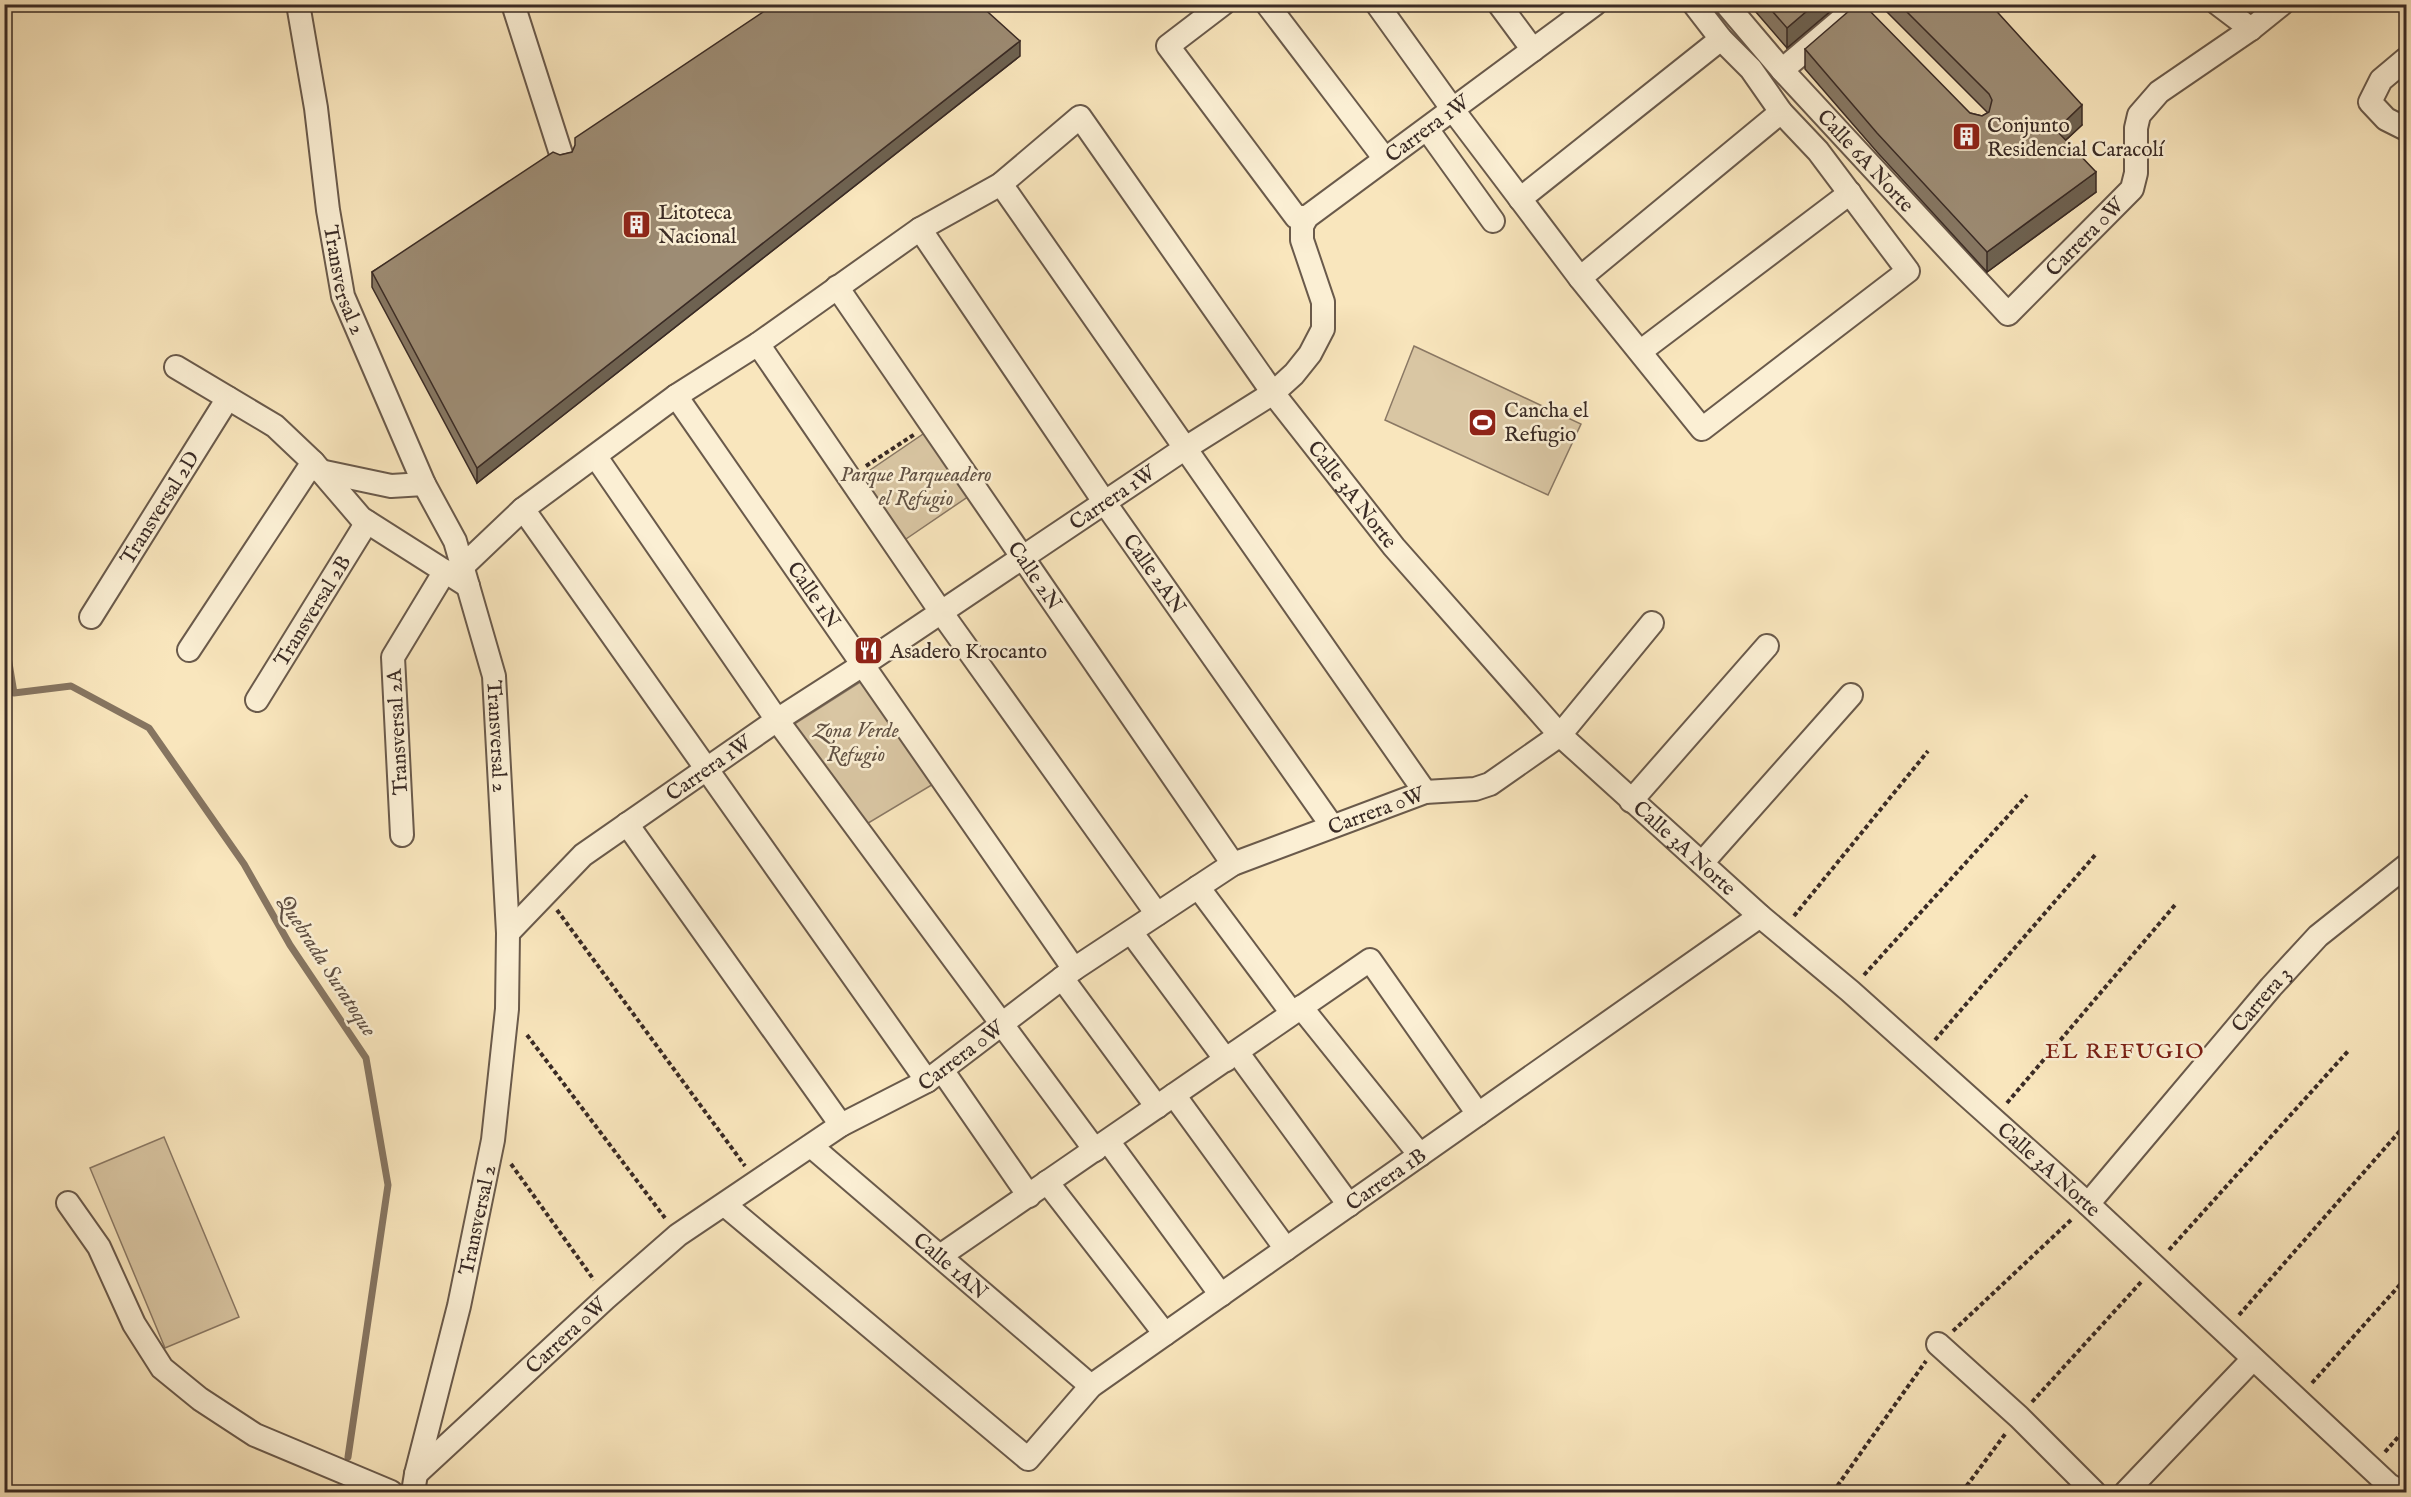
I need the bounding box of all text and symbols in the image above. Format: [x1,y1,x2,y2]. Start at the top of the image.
street label: Carrera 1W [1380,89,1476,169]
street label: Calle 6A Norte [1810,104,1919,219]
place label: Conjunto Residencial Caracolí [1987,113,2165,164]
building icon: Conjunto Residencial Caracolí [1950,121,1982,153]
street label: Carrera 0W [2041,192,2132,283]
place label: Litoteca Nacional [658,200,737,251]
building icon: Litoteca Nacional [621,208,653,240]
street label: Transversal 2 [316,223,370,339]
place label: Cancha el Refugio [1504,398,1589,449]
sports icon: Cancha el Refugio [1467,406,1499,438]
street label: Calle 3A Norte [1301,436,1402,555]
street label: Transversal 2D [115,446,206,570]
street label: Carrera 1W [1065,459,1162,537]
park label: Parque Parqueadero el Refugio [840,462,992,513]
street label: Calle 2AN [1116,529,1191,620]
street label: Calle 2N [1001,537,1067,616]
street label: Transversal 2B [269,551,358,672]
street label: Calle 1N [780,557,846,634]
restaurant icon: Asadero Krocanto [853,635,885,667]
place label: Asadero Krocanto [889,639,1047,666]
street label: Transversal 2A [382,667,415,796]
street label: Transversal 2 [479,680,512,793]
park label: Zona Verde Refugio [811,718,899,769]
street label: Carrera 1W [661,729,758,808]
street label: Carrera 0W [1325,781,1429,842]
street label: Calle 3A Norte [1626,795,1741,903]
water label: Quebrada Suratoque [270,890,383,1043]
street label: Carrera 3 [2226,962,2298,1039]
street label: Carrera 0W [914,1015,1010,1098]
district label: EL REFUGIO [2045,1038,2205,1066]
street label: Calle 3A Norte [1991,1117,2106,1224]
street label: Carrera 1B [1341,1143,1432,1218]
street label: Transversal 2 [454,1162,503,1278]
street label: Calle 1AN [907,1227,993,1306]
street label: Carrera 0W [520,1292,614,1381]

